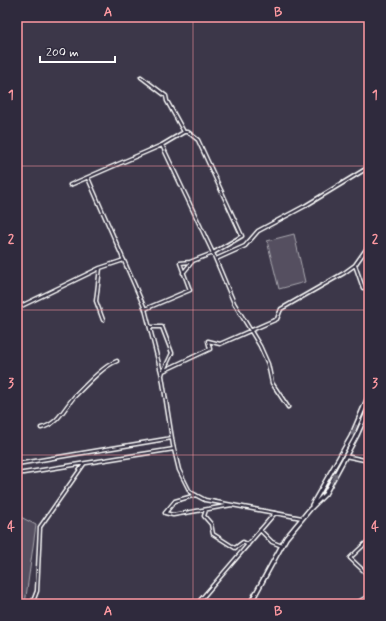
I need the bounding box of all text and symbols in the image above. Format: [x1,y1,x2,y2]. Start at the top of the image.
text: A [104,4,112,21]
text: B [274,4,283,21]
scale bar [40,38,115,64]
text: 200 m [46,45,79,61]
text: 1 [8,87,14,104]
text: 1 [372,87,378,104]
text: 2 [8,231,15,248]
text: 2 [372,231,379,248]
text: 3 [8,375,14,392]
text: 3 [372,375,378,392]
one-way arrow [351,425,357,436]
one-way arrow [330,472,337,484]
text: 4 [7,519,15,536]
text: 4 [371,519,379,536]
text: A [104,603,112,620]
text: B [274,603,283,620]

